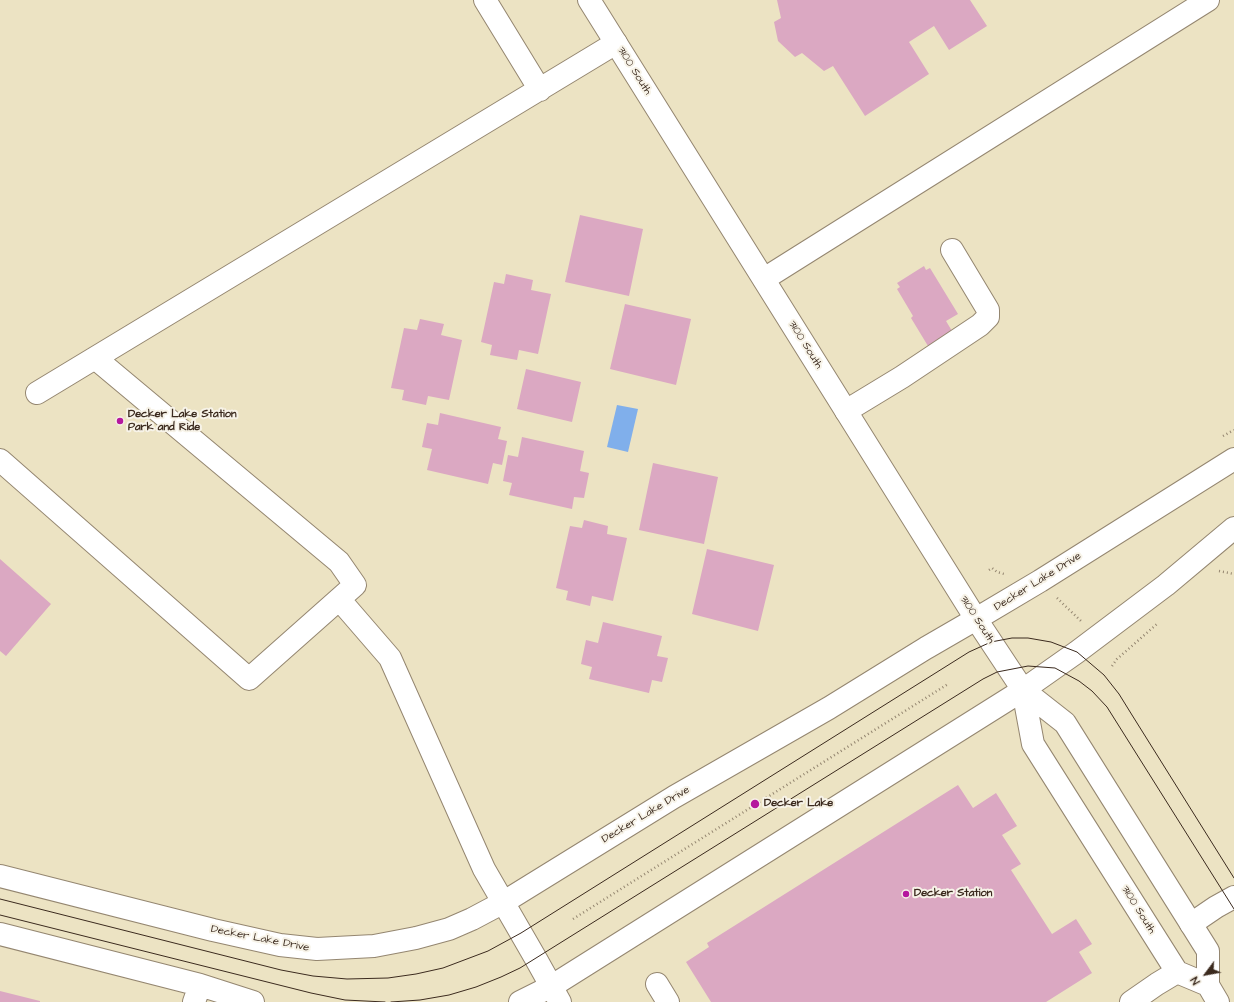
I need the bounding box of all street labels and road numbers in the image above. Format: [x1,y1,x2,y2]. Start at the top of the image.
street label: 3100 South [614,45,654,97]
street label: 3100 South [785,319,825,371]
street label: Decker Lake Drive [992,550,1084,614]
street label: 3100 South [957,594,997,646]
street label: Decker Lake Drive [600,784,692,846]
street label: 3100 South [1118,884,1158,936]
street label: Decker Lake Drive [210,923,310,955]

